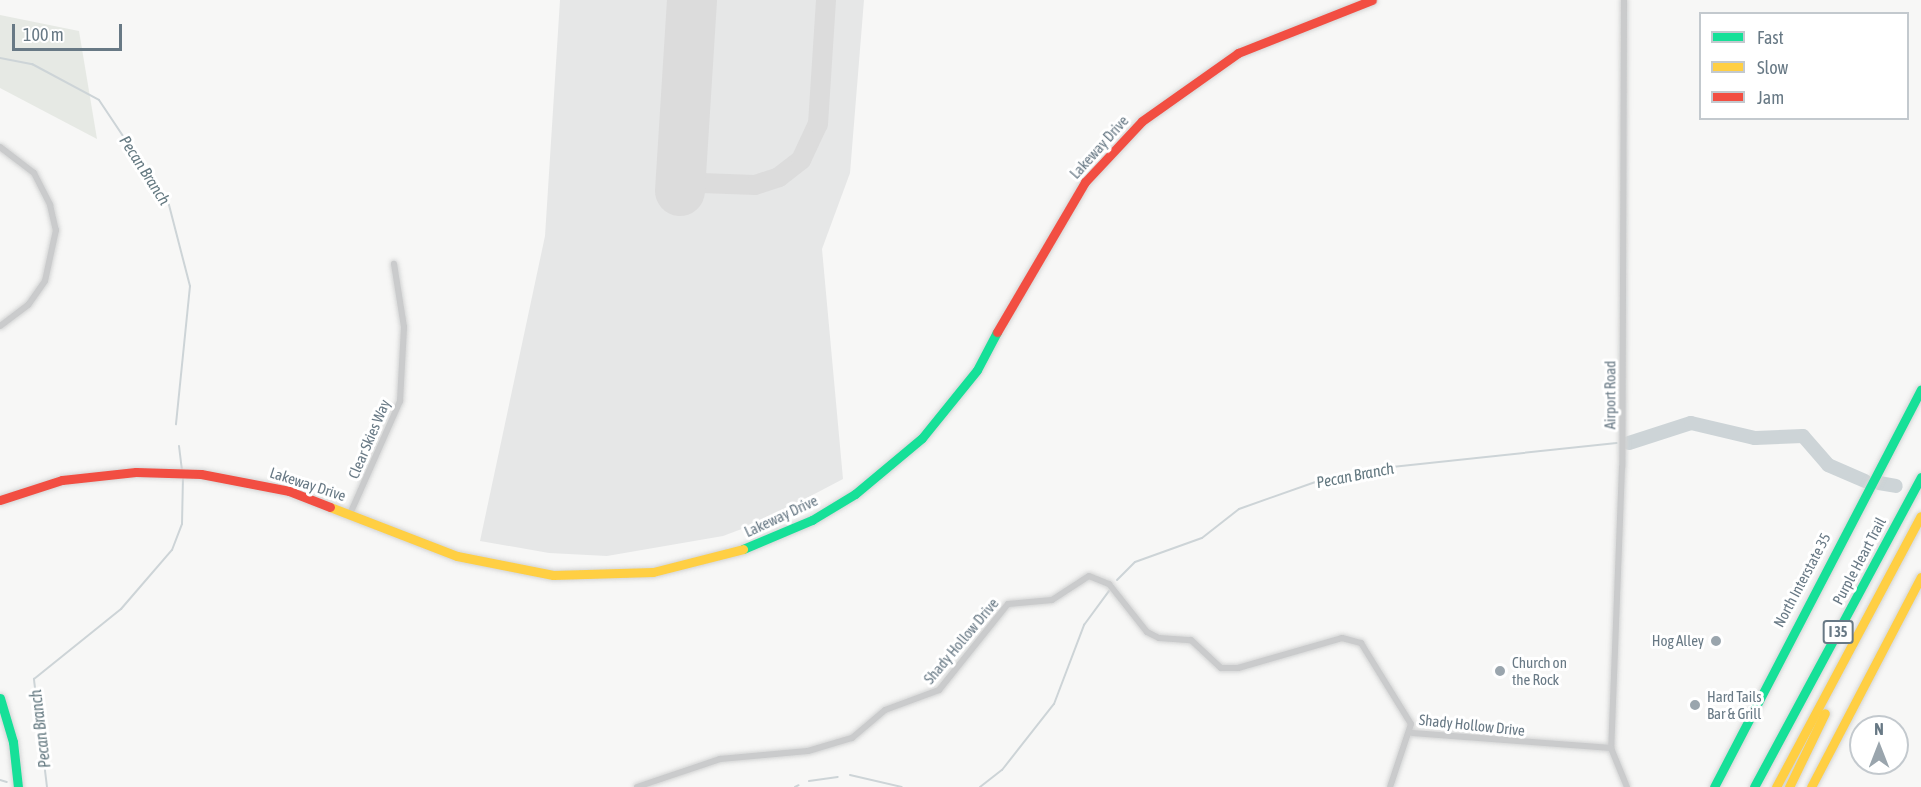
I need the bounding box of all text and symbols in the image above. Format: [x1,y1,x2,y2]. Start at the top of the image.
scale bar [15,12,124,50]
legend [1699,12,1909,120]
text: 100 m [23,24,64,45]
text: Fast [1757,27,1784,48]
text: Slow [1757,57,1788,78]
text: Jam [1757,87,1784,108]
street label: Lakeway Drive [1066,112,1132,182]
water label: Pecan Branch [116,132,174,208]
street label: Airport Road [1601,361,1619,429]
street label: Clear Skies Way [344,397,394,481]
water label: Pecan Branch [1315,458,1395,492]
street label: Lakeway Drive [268,463,348,505]
street label: Lakeway Drive [741,491,821,541]
street label: Purple Heart Trail [1828,514,1890,608]
street label: North Interstate 35 [1770,530,1834,630]
street label: Shady Hollow Drive [920,594,1002,688]
road number: I 35 [1822,621,1854,643]
place label: Hog Alley [1652,632,1704,650]
marker: Hog Alley [1709,634,1723,648]
place label: Church on the Rock [1512,653,1567,688]
marker: Church on the Rock [1493,664,1507,678]
place label: Hard Tails Bar & Grill [1707,687,1762,722]
water label: Pecan Branch [26,689,54,769]
marker: Hard Tails Bar & Grill [1688,698,1702,712]
street label: Shady Hollow Drive [1418,710,1526,740]
north arrow [1849,715,1909,775]
text: N [1874,720,1884,738]

